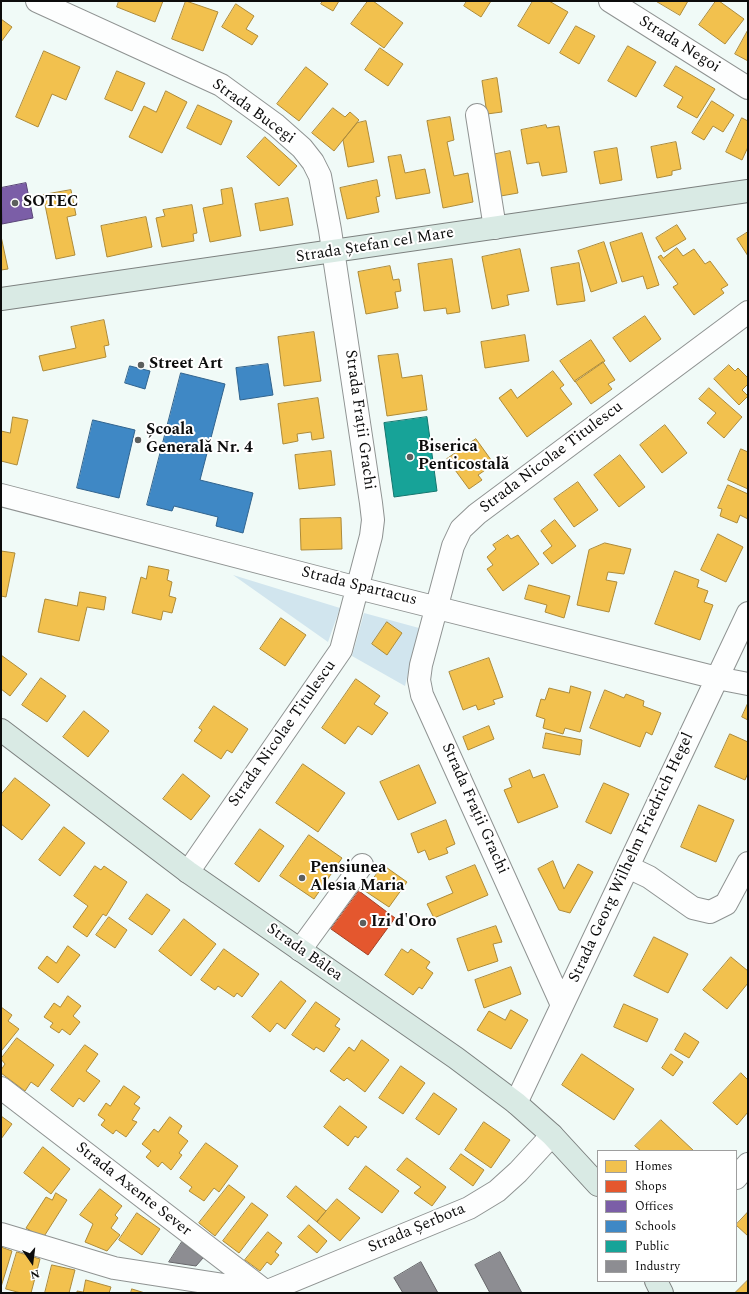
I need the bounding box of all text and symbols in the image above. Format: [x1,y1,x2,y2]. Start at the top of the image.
street label: Strada Negoi [635,12,723,78]
street label: Strada Bucegi [208,75,298,149]
place label: SOTEC [23,193,78,213]
marker: SOTEC [10,198,20,208]
street label: Strada Ștefan cel Mare [295,224,455,268]
street label: Strada Frații Grachi [340,349,378,491]
place label: Street Art [149,355,223,375]
marker: Street Art [136,360,146,370]
street label: Strada Nicolae Titulescu [477,398,627,518]
place label: Școala Generală Nr. 4 [146,421,253,459]
marker: Școala Generală Nr. 4 [133,435,143,445]
place label: Biserica Penticostală [418,438,509,476]
marker: Biserica Penticostală [405,452,415,462]
street label: Strada Spartacus [299,563,419,611]
street label: Strada Nicolae Titulescu [225,657,341,811]
street label: Strada Georg Wilhelm Friedrich Hegel [565,730,699,986]
street label: Strada Frații Grachi [436,740,512,878]
place label: Pensiunea Alesia Maria [310,859,405,897]
marker: Pensiunea Alesia Maria [297,873,307,883]
place label: Izi d'Oro [371,913,436,933]
marker: Izi d'Oro [358,918,368,928]
street label: Strada Bâlea [262,920,346,986]
street label: Strada Axente Sever [71,1139,195,1241]
legend [597,1150,737,1282]
text: Homes [635,1157,673,1176]
text: Shops [635,1177,667,1196]
text: Offices [635,1197,674,1216]
street label: Strada Șerbota [366,1200,468,1258]
text: Schools [635,1217,676,1236]
text: Public [635,1237,669,1256]
north arrow [12,1242,52,1282]
text: Industry [635,1257,680,1276]
text: N [29,1265,41,1283]

